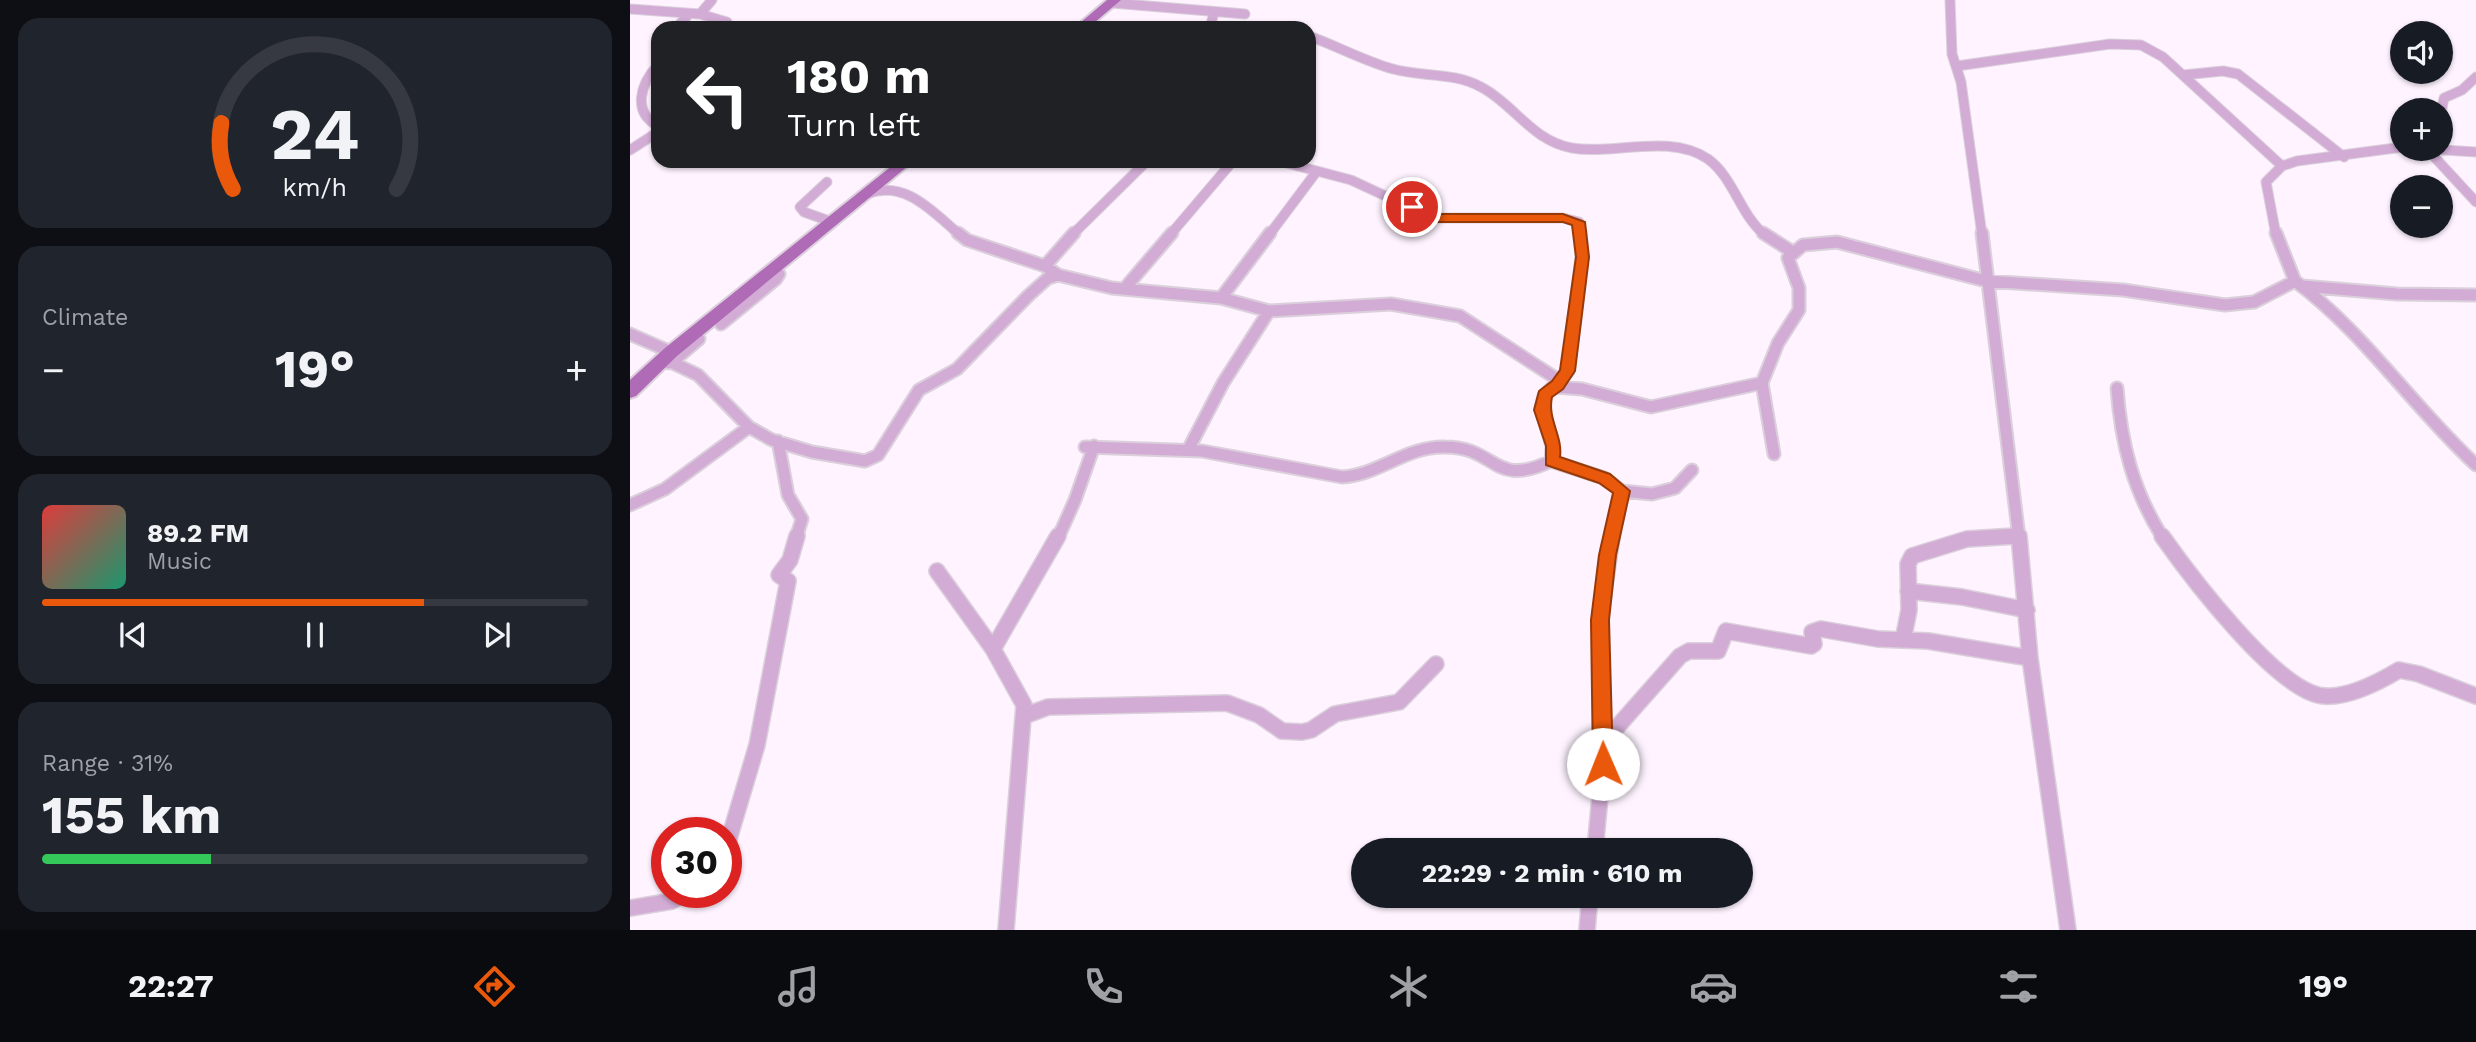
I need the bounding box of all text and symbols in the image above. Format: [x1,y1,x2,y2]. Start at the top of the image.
map controls [2390,21,2453,238]
button: sound [2390,21,2453,84]
text: 180 m [787,47,931,105]
icon: left [672,49,763,140]
text: 24 [270,91,360,177]
button: + [2390,98,2453,161]
text: Turn left [787,106,920,144]
text: km/h [283,173,347,202]
button: − [2390,175,2453,238]
pin [1382,177,1442,237]
icon: arrive [1393,188,1431,226]
text: Climate [42,304,128,331]
text: 19° [275,339,355,400]
text: − [42,348,65,392]
text: + [565,348,588,392]
text: 89.2 FM [147,518,249,548]
text: Music [147,548,212,575]
icon: previous [114,616,152,654]
icon: pause [296,616,334,654]
icon: next [478,616,516,654]
position arrow [1566,727,1640,801]
text: Range · 31% [42,750,173,777]
text: 155 km [42,785,221,846]
speed limit sign: 30 [651,817,742,908]
text: 22:29 · 2 min · 610 m [1422,858,1682,888]
icon: directions [470,962,519,1011]
icon: music [774,962,823,1011]
icon: phone [1079,962,1128,1011]
icon: climate [1384,962,1433,1011]
icon: car [1689,962,1738,1011]
icon: filters [1994,962,2043,1011]
text: 22:27 [128,967,214,1005]
text: 19° [2299,967,2348,1005]

